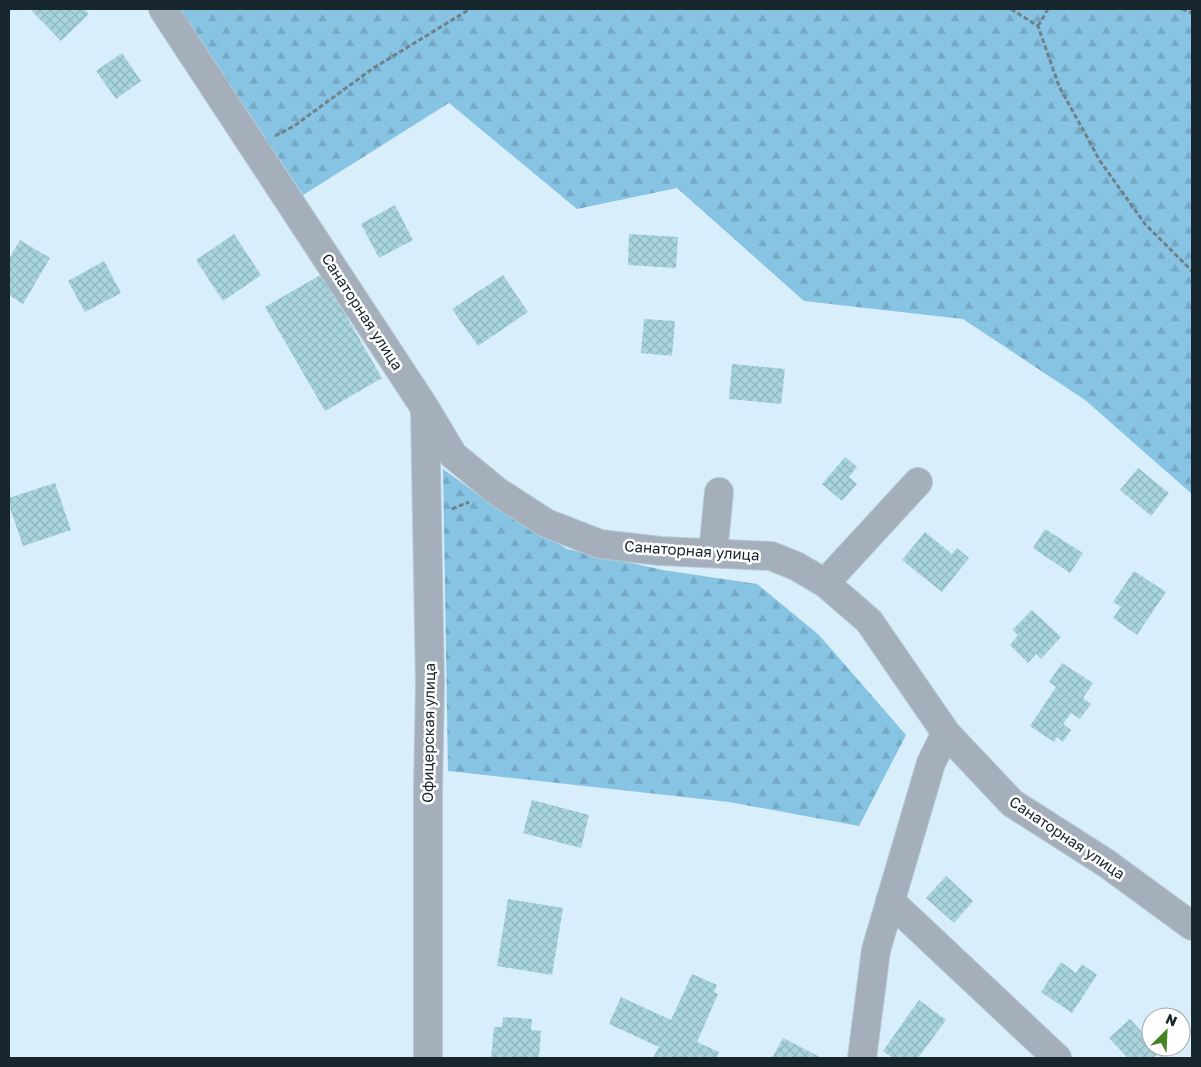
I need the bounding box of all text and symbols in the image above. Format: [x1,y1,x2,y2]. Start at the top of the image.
street label: Санаторная улица [318,250,407,373]
street label: Санаторная улица [624,536,760,564]
street label: Офицерская улица [418,663,438,803]
street label: Санаторная улица [1006,792,1129,883]
north arrow [1141,1007,1191,1057]
text: N [1163,1010,1180,1030]

